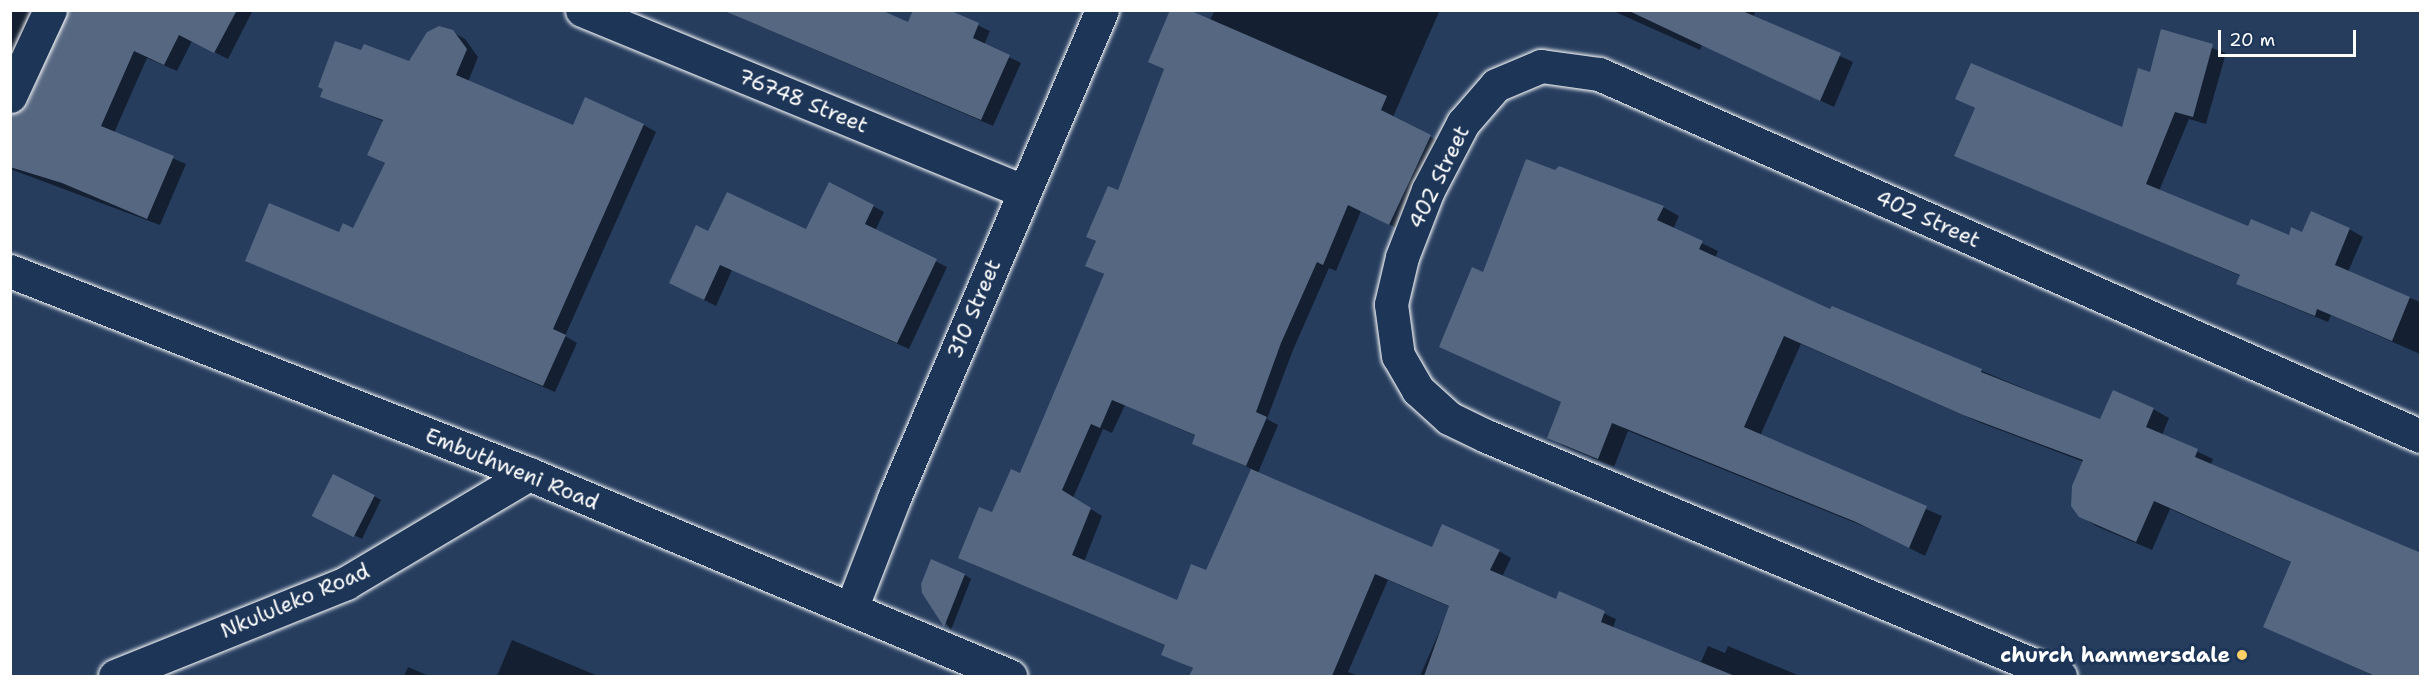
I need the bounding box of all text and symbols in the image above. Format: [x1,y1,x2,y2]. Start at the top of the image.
scale bar [2221,18,2359,56]
text: 20 m [2229,28,2275,52]
street label: 76748 Street [734,64,872,138]
street label: 402 Street [1403,121,1475,233]
street label: 402 Street [1872,185,1984,253]
street label: 310 Street [942,256,1006,362]
street label: Embuthweni Road [422,423,602,515]
street label: Nkululeko Road [217,558,373,644]
place label: church hammersdale [2000,642,2230,668]
marker: church hammersdale [2235,648,2249,662]

